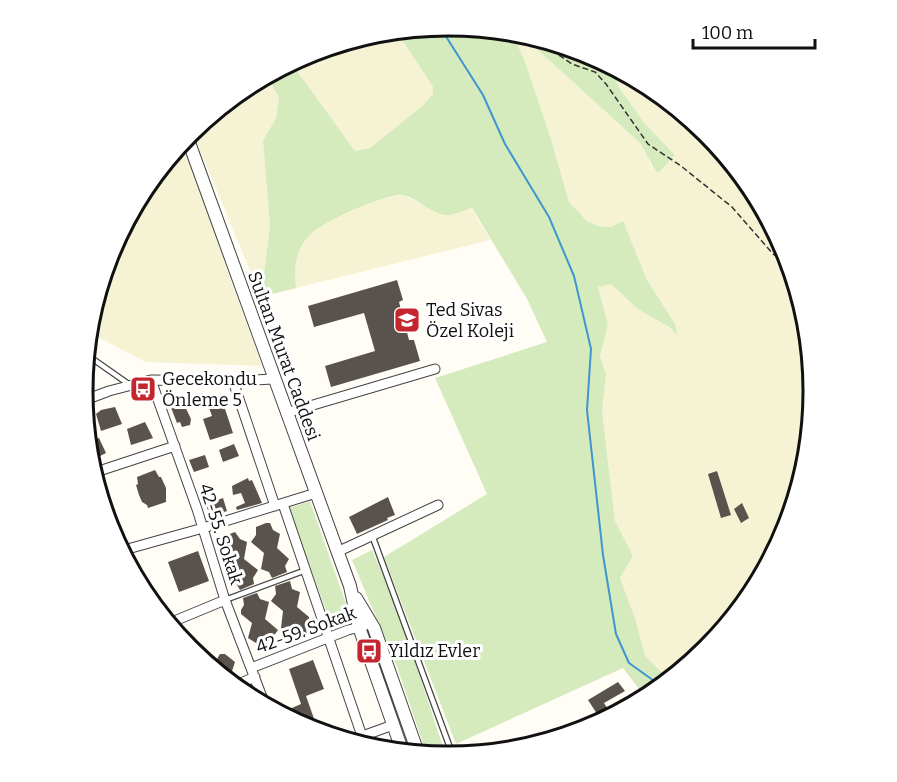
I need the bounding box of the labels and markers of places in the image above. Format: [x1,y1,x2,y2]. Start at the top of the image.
place label: Ted Sivas Özel Koleji [426,299,514,342]
school or university icon: Ted Sivas Özel Koleji [392,305,422,335]
place label: Gecekondu Önleme 5 [162,368,257,411]
bus stop icon: Gecekondu Önleme 5 [128,374,158,404]
bus stop icon: Yıldız Evler [354,636,384,666]
place label: Yıldız Evler [388,640,480,662]

